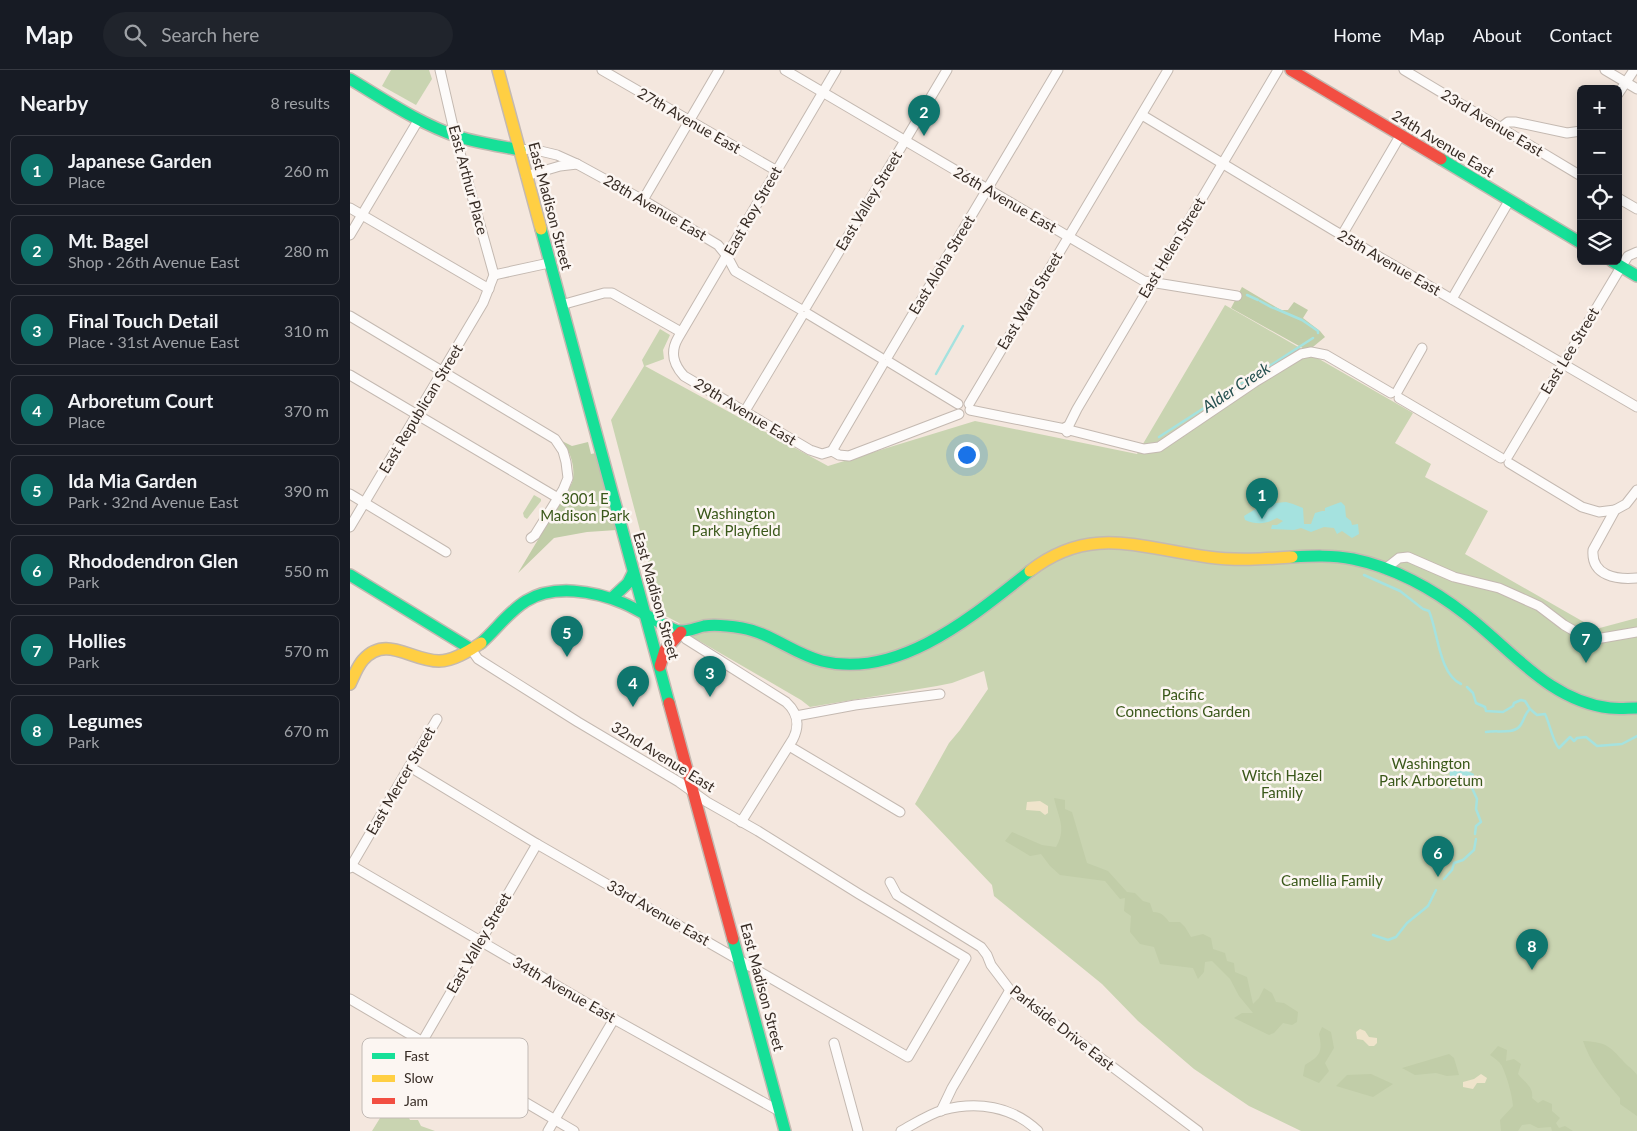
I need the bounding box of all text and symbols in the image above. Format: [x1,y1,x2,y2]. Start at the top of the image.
search box [103,12,453,57]
text: Map [25,20,73,49]
icon: search [121,21,149,49]
text: Search here [161,23,259,46]
text: Home [1333,24,1381,46]
text: Map [1409,24,1445,46]
text: About [1473,24,1522,46]
text: Contact [1550,24,1612,46]
street label: 27th Avenue East [635,83,745,157]
street label: 23rd Avenue East [1438,85,1547,160]
map controls [1577,85,1622,265]
button: + [1577,85,1622,130]
text: Nearby [20,90,88,115]
text: 8 results [270,93,330,112]
pin: 2 [908,95,940,136]
street label: 24th Avenue East [1389,106,1498,181]
street label: East Arthur Place [446,123,492,237]
button: − [1577,130,1622,175]
street label: East Madison Street [525,140,577,272]
street label: East Valley Street [831,147,905,254]
text: Japanese Garden [68,149,212,172]
text: 1 [32,161,42,180]
text: 260 m [284,161,329,180]
street label: East Roy Street [719,162,785,258]
street label: 26th Avenue East [951,162,1061,236]
street label: 28th Avenue East [601,170,711,244]
text: Place [68,172,105,191]
button: locate [1577,175,1622,220]
street label: East Helen Street [1134,193,1209,301]
street label: East Aloha Street [904,211,978,317]
button: layers [1577,220,1622,265]
street label: 25th Avenue East [1335,225,1445,299]
text: Mt. Bagel [68,229,149,252]
text: 2 [32,241,42,260]
text: 280 m [284,241,329,260]
street label: East Ward Street [993,248,1066,353]
text: Shop · 26th Avenue East [68,252,239,271]
street label: East Lee Street [1536,303,1602,397]
text: Final Touch Detail [68,309,219,332]
text: 3 [32,321,42,340]
text: 310 m [284,321,329,340]
text: Place · 31st Avenue East [68,332,239,351]
street label: East Republican Street [375,340,466,476]
water label: Alder Creek [1198,358,1273,416]
street label: 29th Avenue East [691,374,800,449]
text: Arboretum Court [68,389,213,412]
text: 4 [32,401,42,420]
text: 370 m [284,401,329,420]
text: Place [68,412,105,431]
your location [954,442,980,468]
text: Ida Mia Garden [68,469,197,492]
pin: 1 [1246,478,1278,519]
text: 5 [32,481,42,500]
text: 390 m [284,481,329,500]
park label: 3001 E Madison Park [540,489,630,524]
text: Park · 32nd Avenue East [68,492,238,511]
park label: Washington Park Playfield [691,504,781,539]
street label: East Madison Street [630,530,684,662]
text: Rhododendron Glen [68,549,238,572]
text: 6 [32,561,42,580]
text: 550 m [284,561,329,580]
text: Park [68,572,99,591]
pin: 5 [551,616,583,657]
pin: 7 [1570,622,1602,663]
text: Hollies [68,629,126,652]
text: 7 [32,641,42,660]
text: 570 m [284,641,329,660]
text: Park [68,652,99,671]
pin: 3 [694,656,726,697]
pin: 4 [617,666,649,707]
park label: Pacific Connections Garden [1116,685,1250,720]
text: Legumes [68,709,143,732]
street label: 32nd Avenue East [608,717,719,796]
text: 8 [32,721,42,740]
text: 670 m [284,721,329,740]
street label: East Mercer Street [362,723,439,838]
text: Park [68,732,99,751]
park label: Washington Park Arboretum [1379,754,1483,789]
park label: Witch Hazel Family [1242,766,1322,801]
pin: 6 [1422,836,1454,877]
park label: Camellia Family [1281,871,1383,889]
street label: 33rd Avenue East [604,875,714,949]
street label: East Valley Street [442,888,515,996]
street label: East Madison Street [737,921,789,1053]
pin: 8 [1516,929,1548,970]
street label: 34th Avenue East [510,952,620,1026]
street label: Parkside Drive East [1007,981,1119,1074]
legend [362,1038,528,1118]
text: Fast [404,1047,429,1064]
text: Slow [404,1069,434,1086]
text: Jam [404,1092,428,1109]

